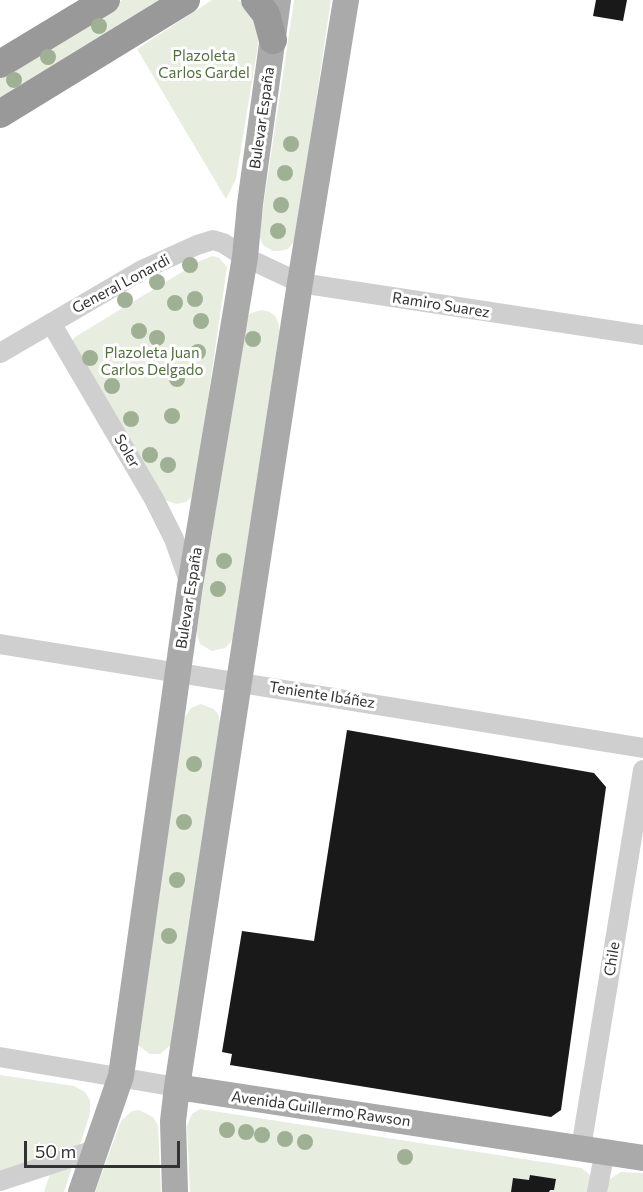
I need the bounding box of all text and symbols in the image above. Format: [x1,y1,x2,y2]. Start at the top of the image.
park label: Plazoleta Carlos Gardel [158,47,250,82]
street label: Bulevar España [246,66,278,170]
street label: General Lonardi [69,251,173,317]
street label: Ramiro Suarez [391,288,491,322]
park label: Plazoleta Juan Carlos Delgado [101,344,203,379]
street label: Soler [110,431,144,471]
street label: Bulevar España [172,546,206,650]
street label: Teniente Ibáñez [268,678,376,712]
street label: Chile [600,941,624,977]
street label: Avenida Guillermo Rawson [230,1088,412,1130]
scale bar [27,1129,183,1167]
text: 50 m [35,1140,76,1162]

